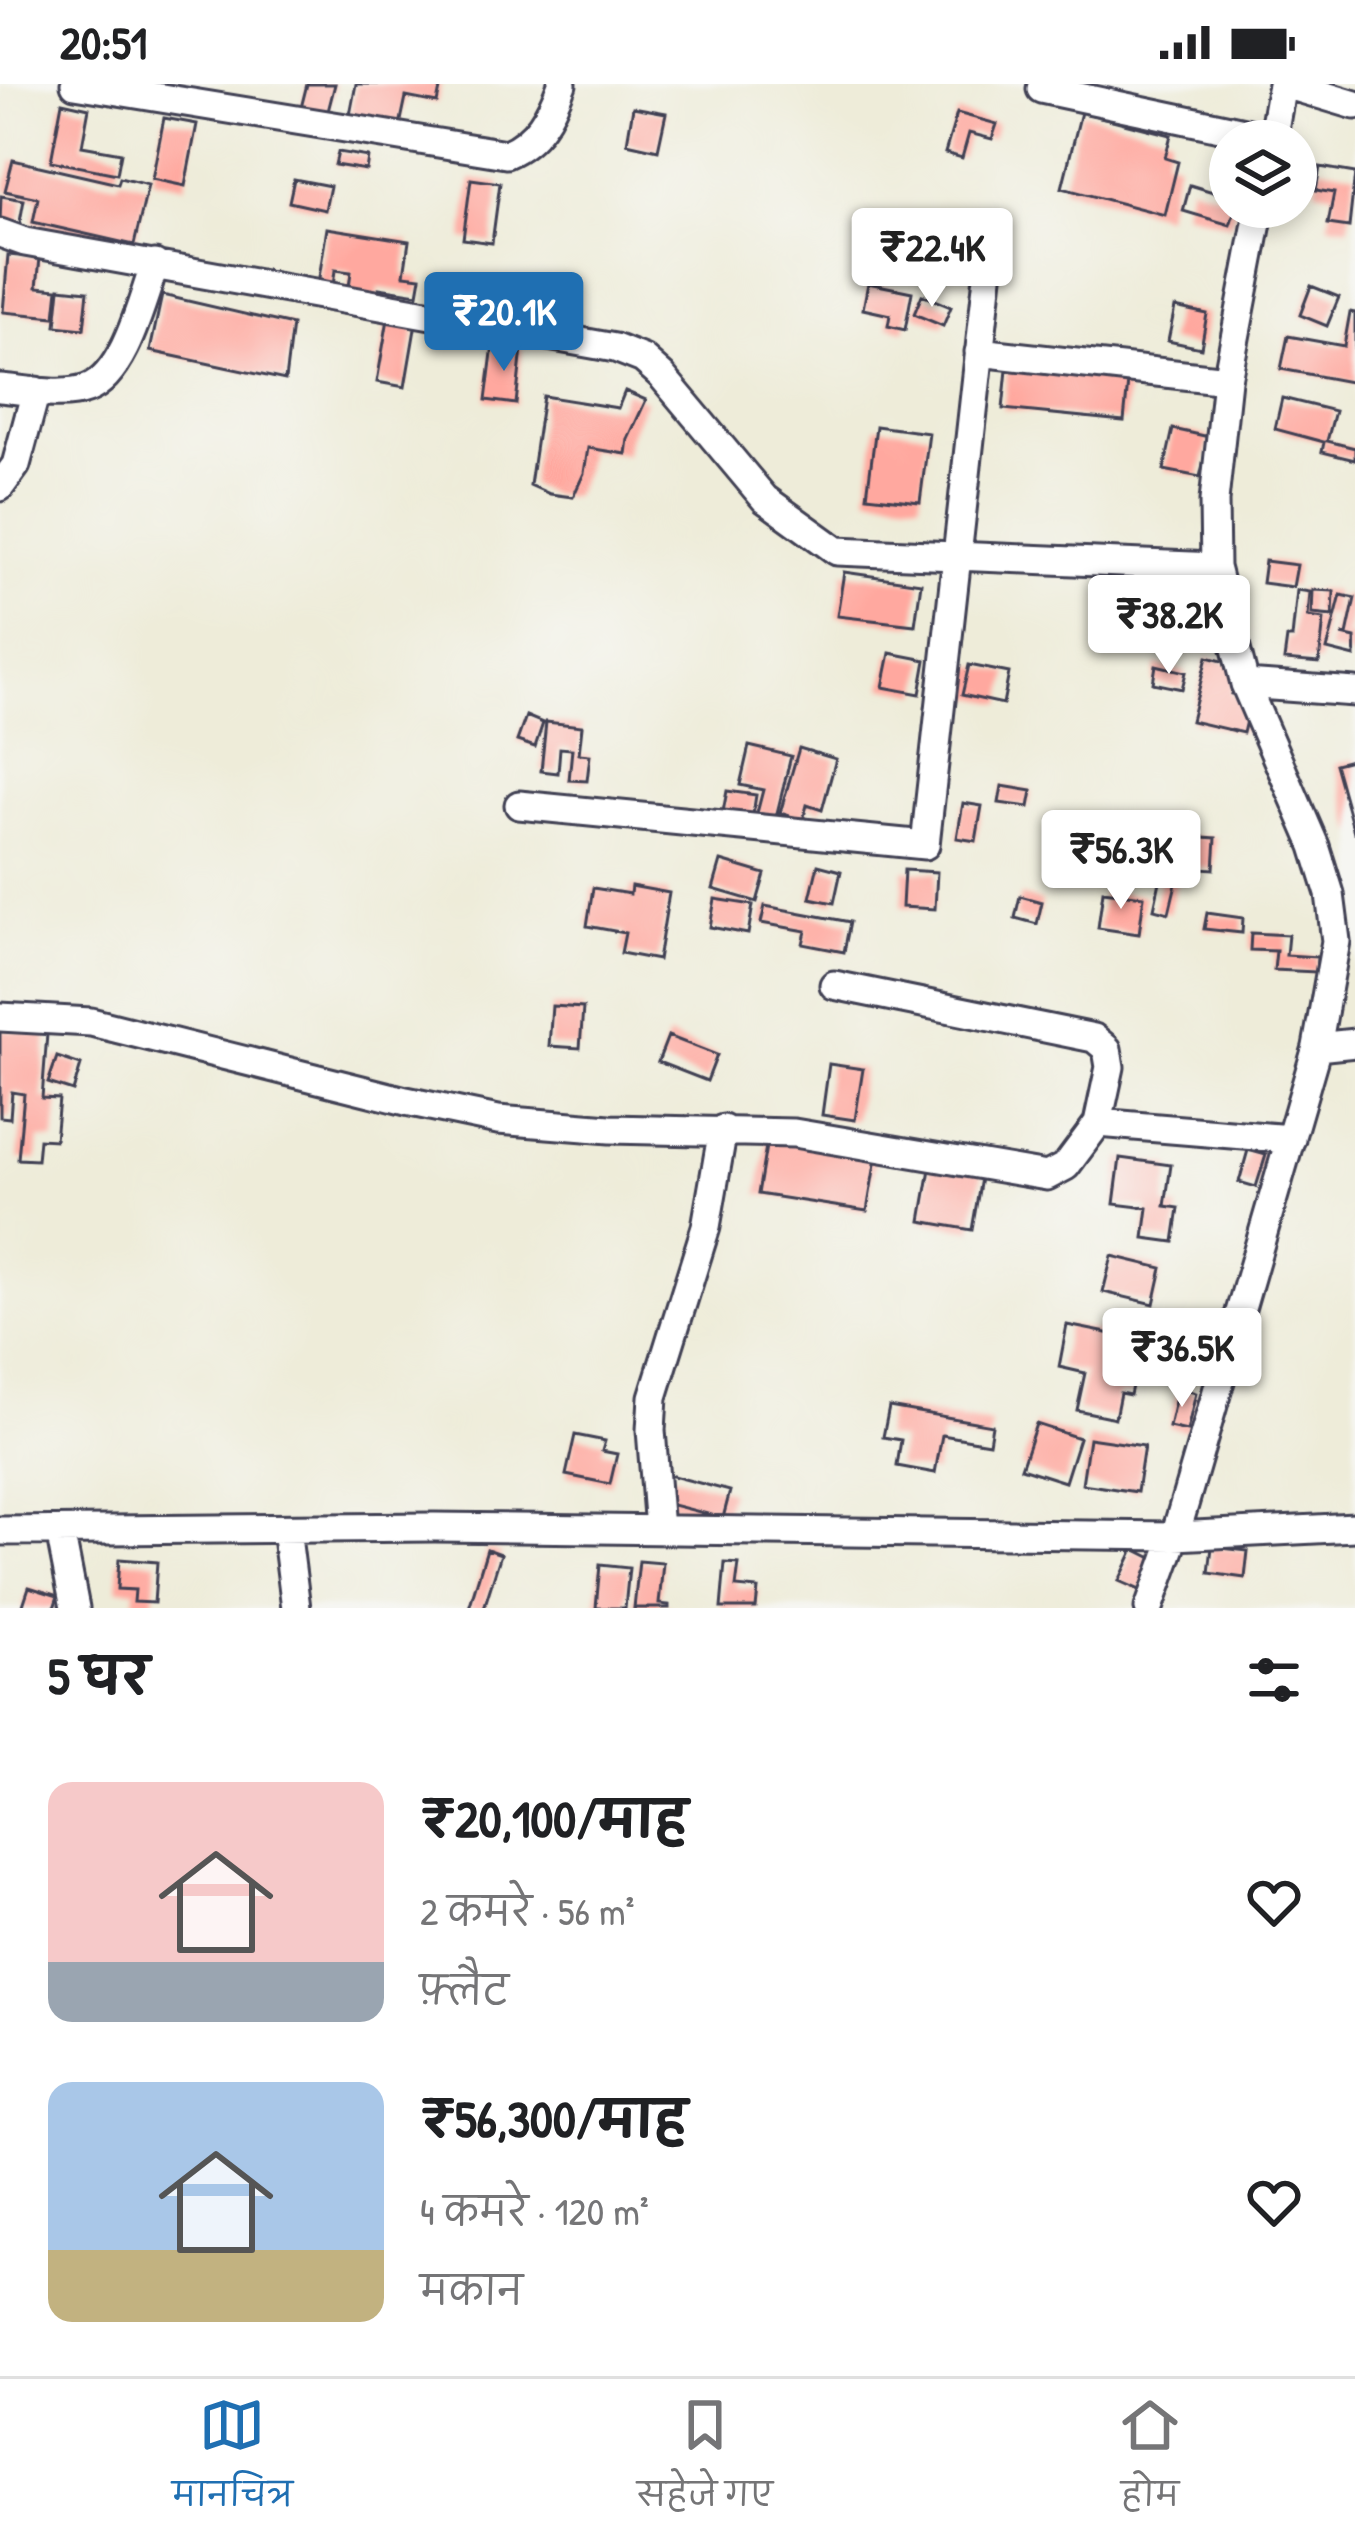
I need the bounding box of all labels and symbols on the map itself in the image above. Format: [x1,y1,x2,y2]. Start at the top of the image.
pin: ₹22.4K [834,208,1030,310]
pin: ₹20.1K [406,272,602,374]
pin: ₹38.2K [1071,575,1267,677]
pin: ₹56.3K [1023,810,1219,912]
pin: ₹36.5K [1084,1308,1280,1410]

